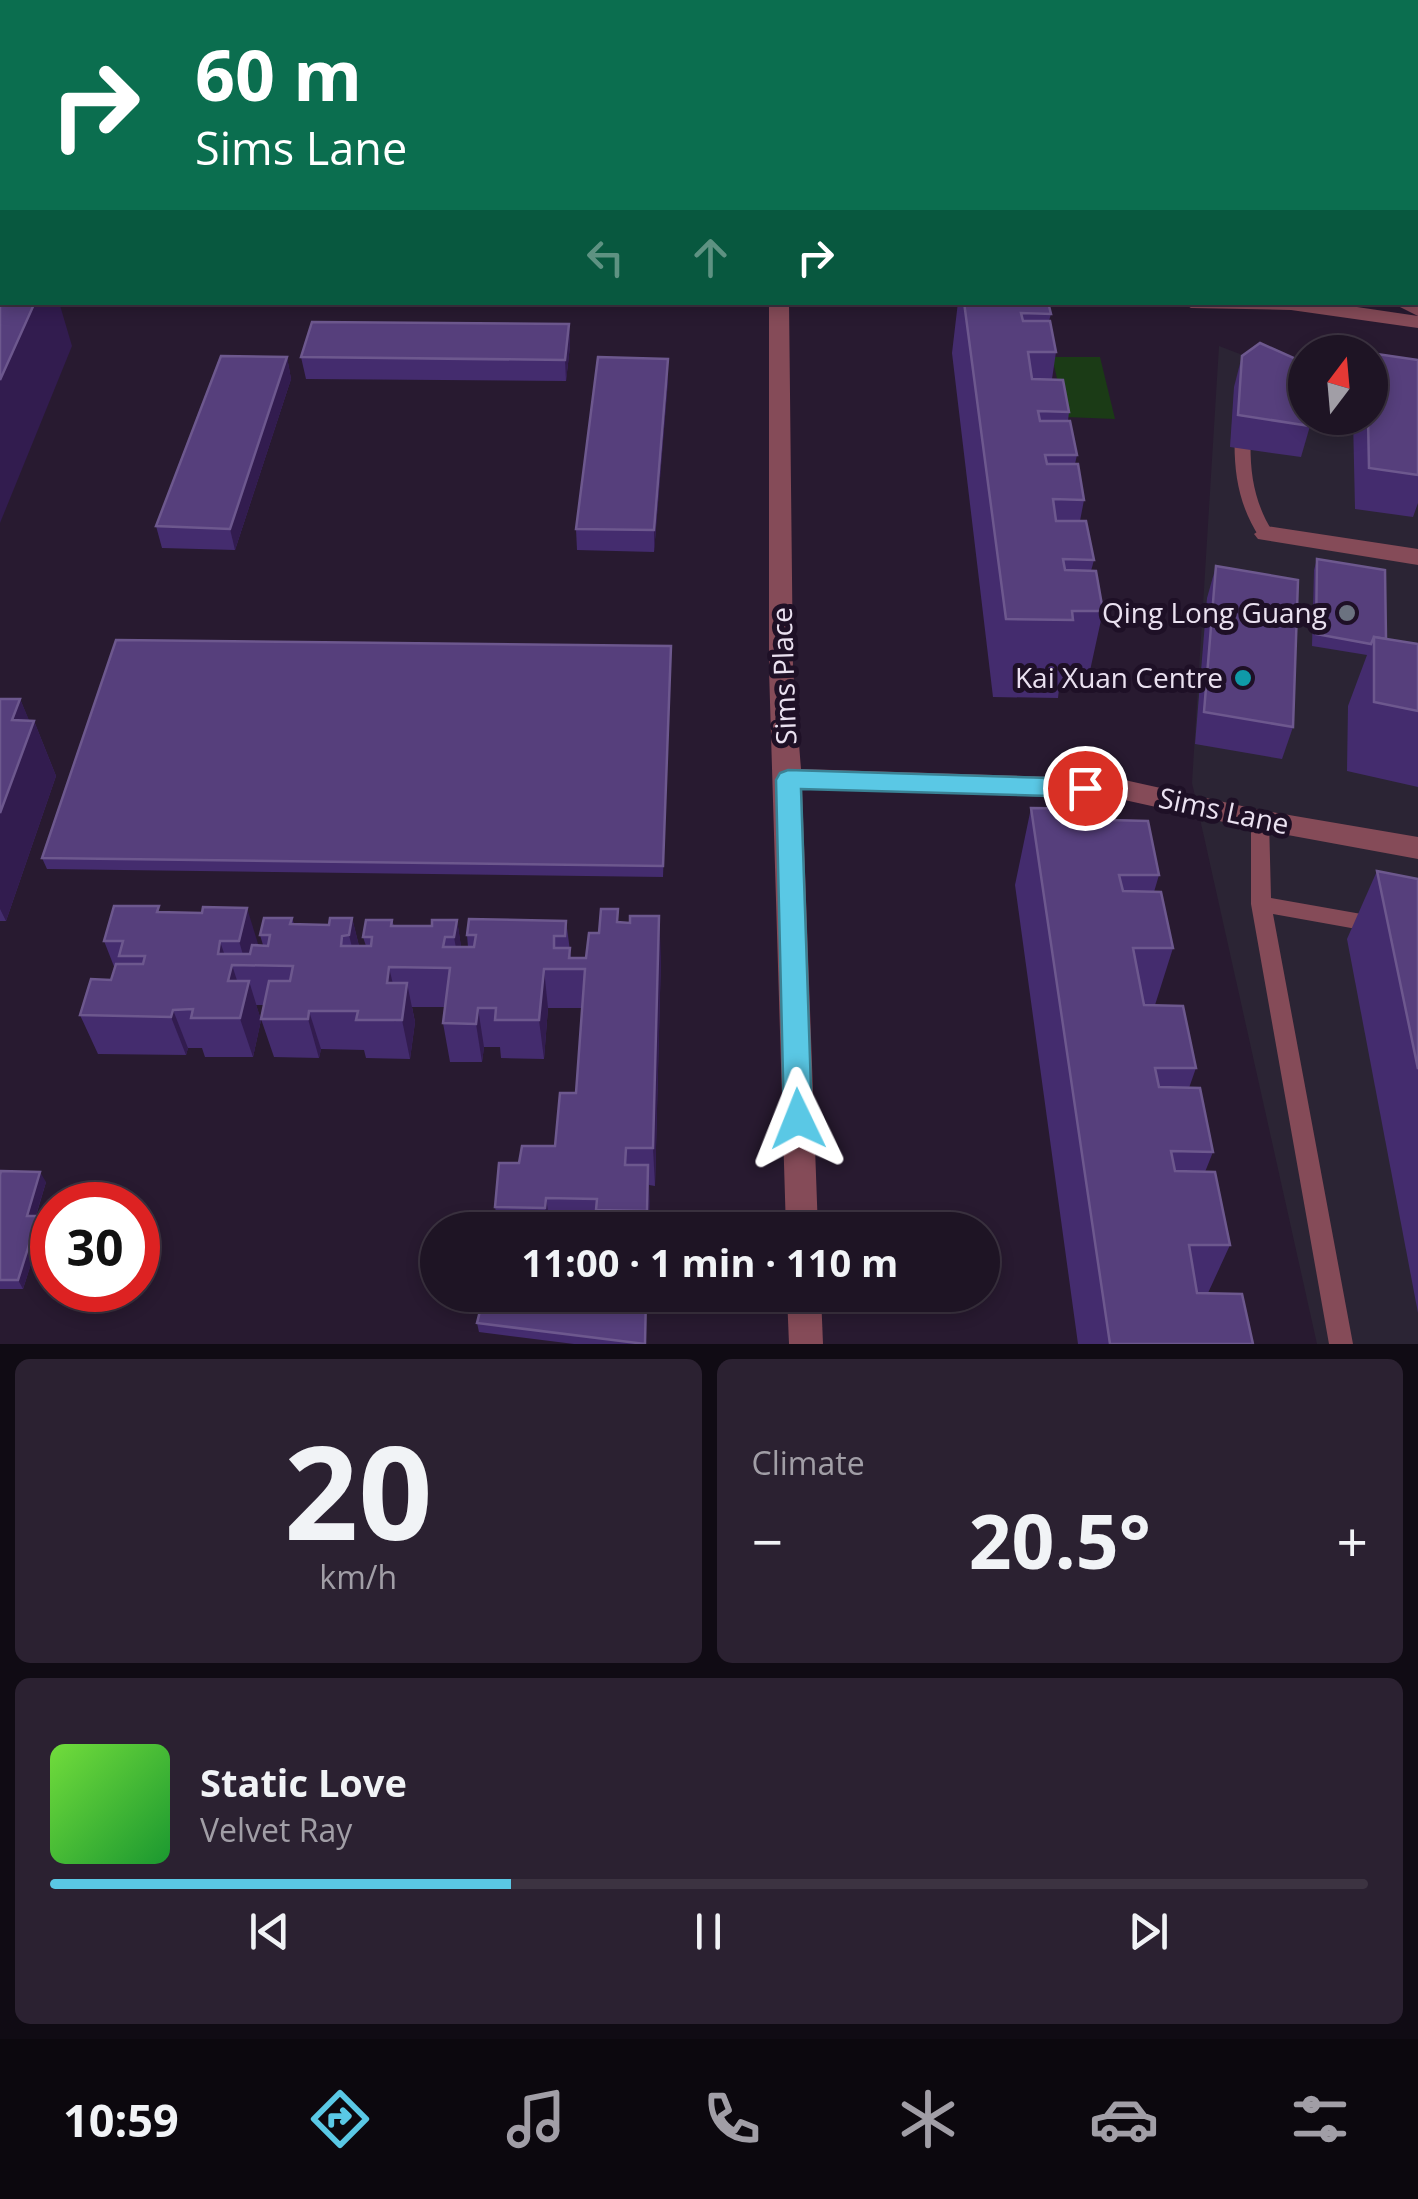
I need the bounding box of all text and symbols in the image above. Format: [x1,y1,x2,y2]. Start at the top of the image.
text: 60 m [195,26,362,122]
icon: right [30,40,160,170]
text: Sims Lane [195,117,407,178]
icon: left [578,230,633,285]
icon: ahead [683,230,738,285]
icon: right [788,230,843,285]
north arrow [1288,335,1388,435]
map controls [1288,335,1388,435]
place label: Qing Long Guang [1102,593,1327,631]
marker: Qing Long Guang [1336,602,1358,624]
street label: Sims Place [762,607,804,745]
place label: Kai Xuan Centre [1015,658,1223,696]
marker: Kai Xuan Centre [1232,667,1254,689]
pin [1043,746,1128,831]
icon: arrive [1058,761,1113,816]
street label: Sims Lane [1156,778,1293,842]
position arrow [746,1067,850,1171]
speed limit sign: 30 [30,1182,160,1312]
text: 11:00 · 1 min · 110 m [522,1236,898,1288]
text: 20 [284,1401,433,1578]
text: Climate [752,1441,865,1484]
text: 20.5° [969,1489,1151,1591]
text: − [752,1503,783,1578]
text: + [1337,1503,1368,1578]
text: km/h [319,1555,397,1598]
text: Static Love [200,1756,407,1808]
text: Velvet Ray [200,1808,352,1851]
icon: previous [242,1904,297,1959]
icon: pause [681,1904,736,1959]
icon: next [1121,1904,1176,1959]
icon: directions [305,2084,375,2154]
icon: music [501,2084,571,2154]
icon: phone [697,2084,767,2154]
icon: climate [893,2084,963,2154]
icon: car [1089,2084,1159,2154]
icon: filters [1285,2084,1355,2154]
text: 10:59 [63,2089,179,2150]

